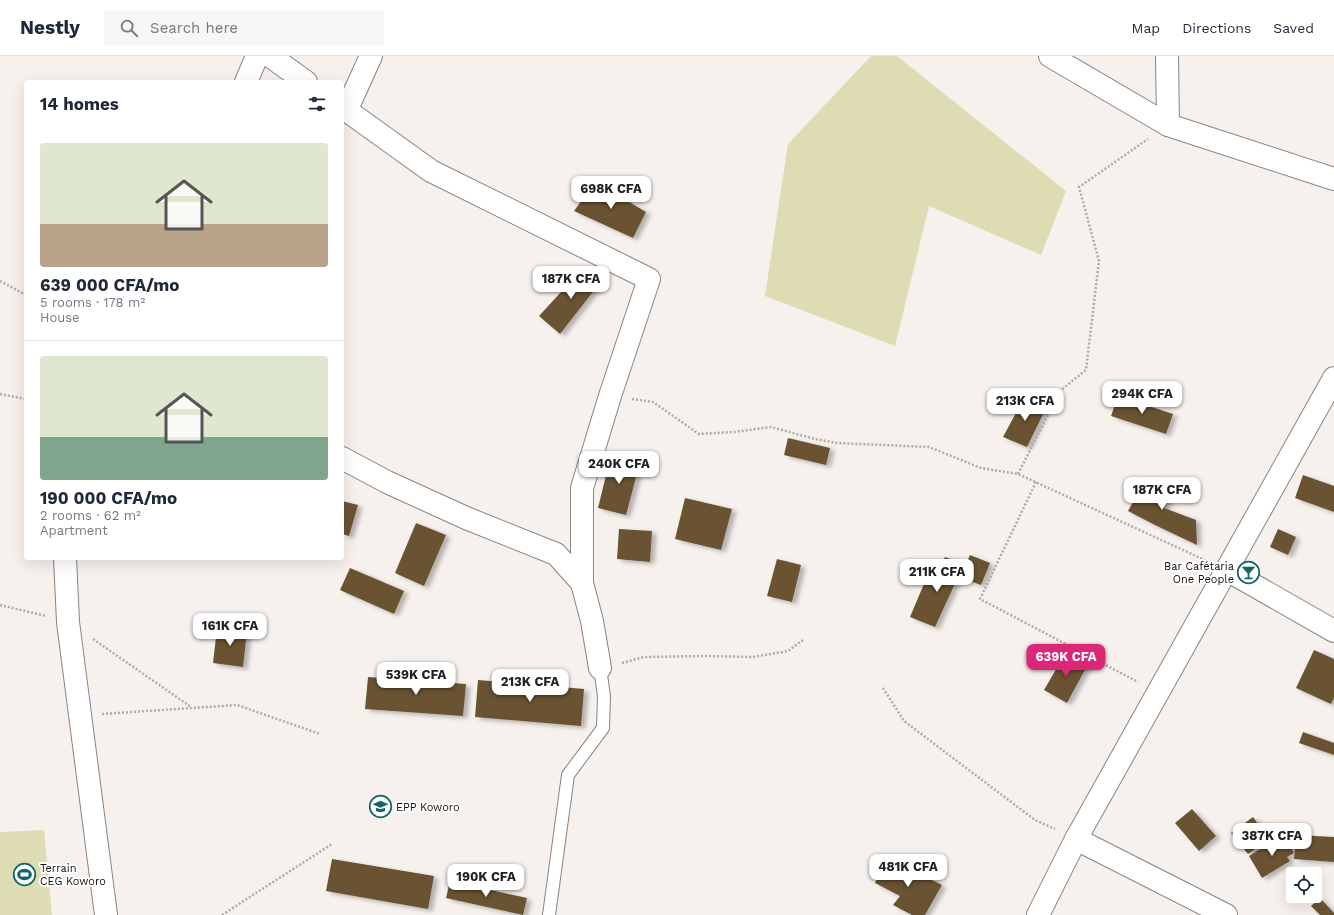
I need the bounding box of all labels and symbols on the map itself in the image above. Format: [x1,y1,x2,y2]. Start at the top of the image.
pin: 698K CFA [570,176,652,210]
pin: 187K CFA [530,266,612,300]
pin: 294K CFA [1101,381,1183,415]
pin: 213K CFA [984,388,1066,422]
pin: 240K CFA [578,451,660,485]
pin: 187K CFA [1121,477,1203,511]
pin: 211K CFA [896,559,978,593]
bar icon: Bar Cafétaria One People [1236,559,1262,585]
place label: Bar Cafétaria One People [1164,560,1234,586]
pin: 161K CFA [189,613,271,647]
pin: 639K CFA [1025,644,1107,678]
pin: 539K CFA [375,662,457,696]
pin: 213K CFA [489,669,571,703]
school or university icon: EPP Koworo [367,794,393,820]
place label: EPP Koworo [396,801,460,814]
pin: 387K CFA [1231,823,1313,857]
pin: 481K CFA [867,854,949,888]
sports icon: Terrain CEG Koworo [11,861,37,887]
place label: Terrain CEG Koworo [40,862,106,888]
pin: 190K CFA [445,864,527,898]

